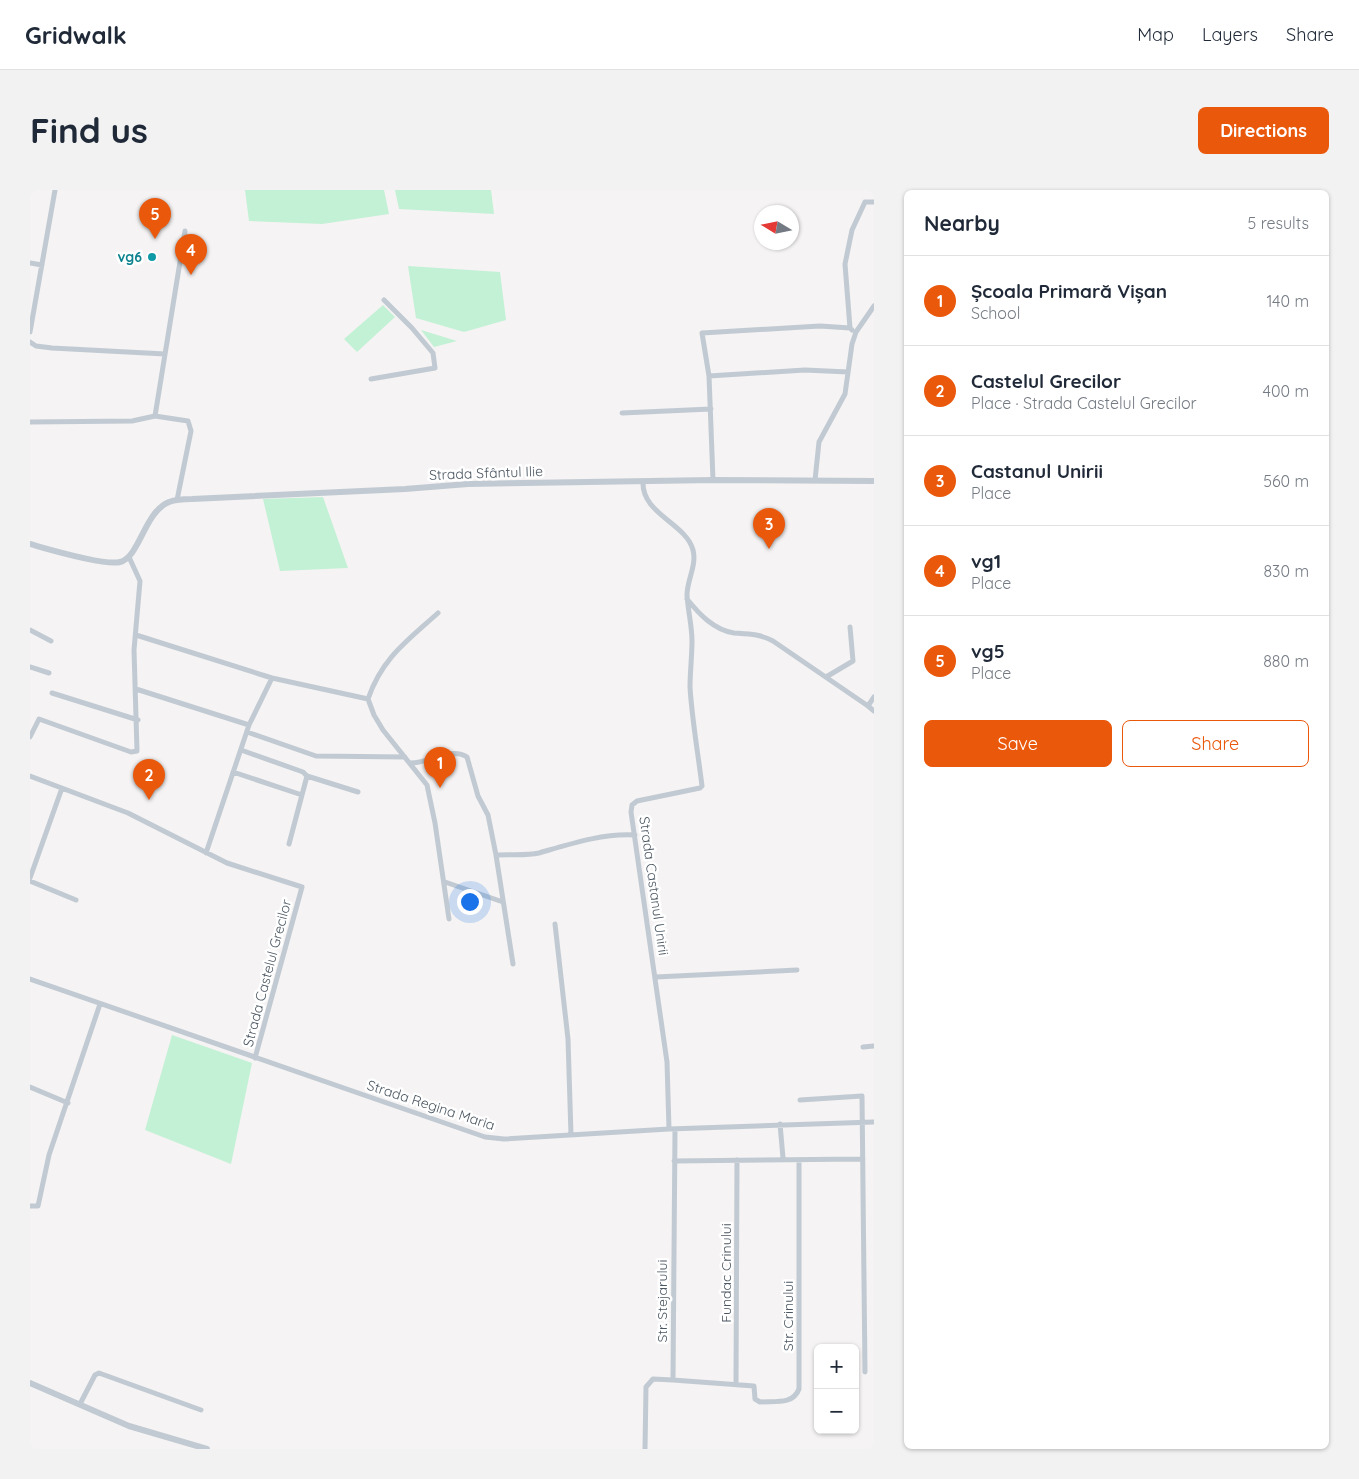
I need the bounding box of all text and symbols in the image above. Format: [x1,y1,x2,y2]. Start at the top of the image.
text: Gridwalk [25,20,127,50]
text: Map [1137,23,1174,46]
text: Layers [1202,23,1258,46]
text: Share [1286,23,1334,46]
button: Directions [1198,107,1329,154]
text: Find us [30,108,148,152]
pin: 5 [139,198,171,239]
north arrow [754,205,799,250]
text: Nearby [924,210,1000,236]
text: 5 results [1248,213,1309,233]
pin: 4 [175,234,207,275]
place label: vg6 [118,248,142,266]
marker: vg6 [146,251,158,263]
text: Școala Primară Vișan [971,279,1167,303]
text: 1 [937,291,943,311]
text: 140 m [1266,291,1309,311]
text: School [971,303,1020,323]
text: Castelul Grecilor [971,369,1121,393]
text: 2 [935,381,945,401]
text: 400 m [1263,381,1309,401]
text: Place · Strada Castelul Grecilor [971,393,1197,413]
text: Castanul Unirii [971,459,1103,483]
street label: Strada Sfântul Ilie [429,462,543,484]
text: 3 [936,471,944,491]
text: 560 m [1263,471,1309,491]
text: Place [971,483,1011,503]
pin: 3 [753,508,785,549]
text: vg1 [971,549,1001,573]
text: 4 [935,561,945,581]
text: 830 m [1263,561,1309,581]
text: Place [971,573,1011,593]
text: vg5 [971,639,1005,663]
text: 5 [935,651,945,671]
text: 880 m [1263,651,1309,671]
text: Place [971,663,1011,683]
button: Save [924,720,1112,767]
button: Share [1122,720,1309,767]
pin: 1 [424,747,456,788]
pin: 2 [133,759,165,800]
street label: Strada Castanul Unirii [635,815,673,957]
your location [457,889,483,915]
street label: Strada Castelul Grecilor [239,897,296,1049]
street label: Strada Regina Maria [365,1076,497,1134]
street label: Fundac Crinului [717,1223,735,1323]
street label: Str. Stejarului [653,1259,671,1343]
street label: Str. Crinului [779,1281,797,1351]
map controls [814,1344,859,1434]
button: + [814,1344,859,1389]
button: − [814,1389,859,1434]

